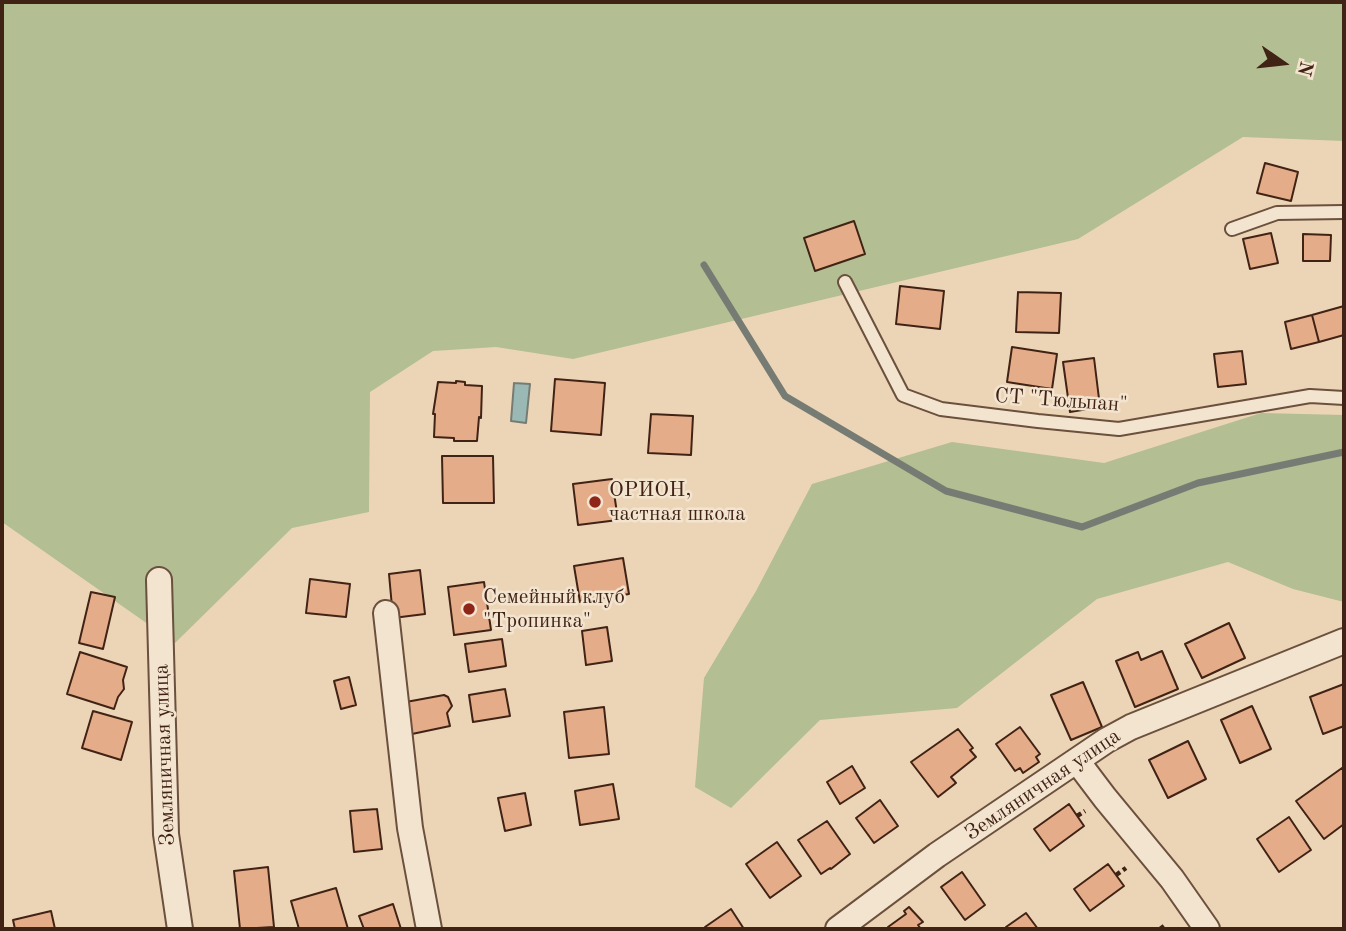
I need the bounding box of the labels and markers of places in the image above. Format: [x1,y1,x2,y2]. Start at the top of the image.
place label: ОРИОН, частная школа [609,477,746,527]
marker: ОРИОН, частная школа [587,494,603,510]
place label: Семейный клуб "Тропинка" [483,584,625,634]
marker: Семейный клуб "Тропинка" [461,601,477,617]

